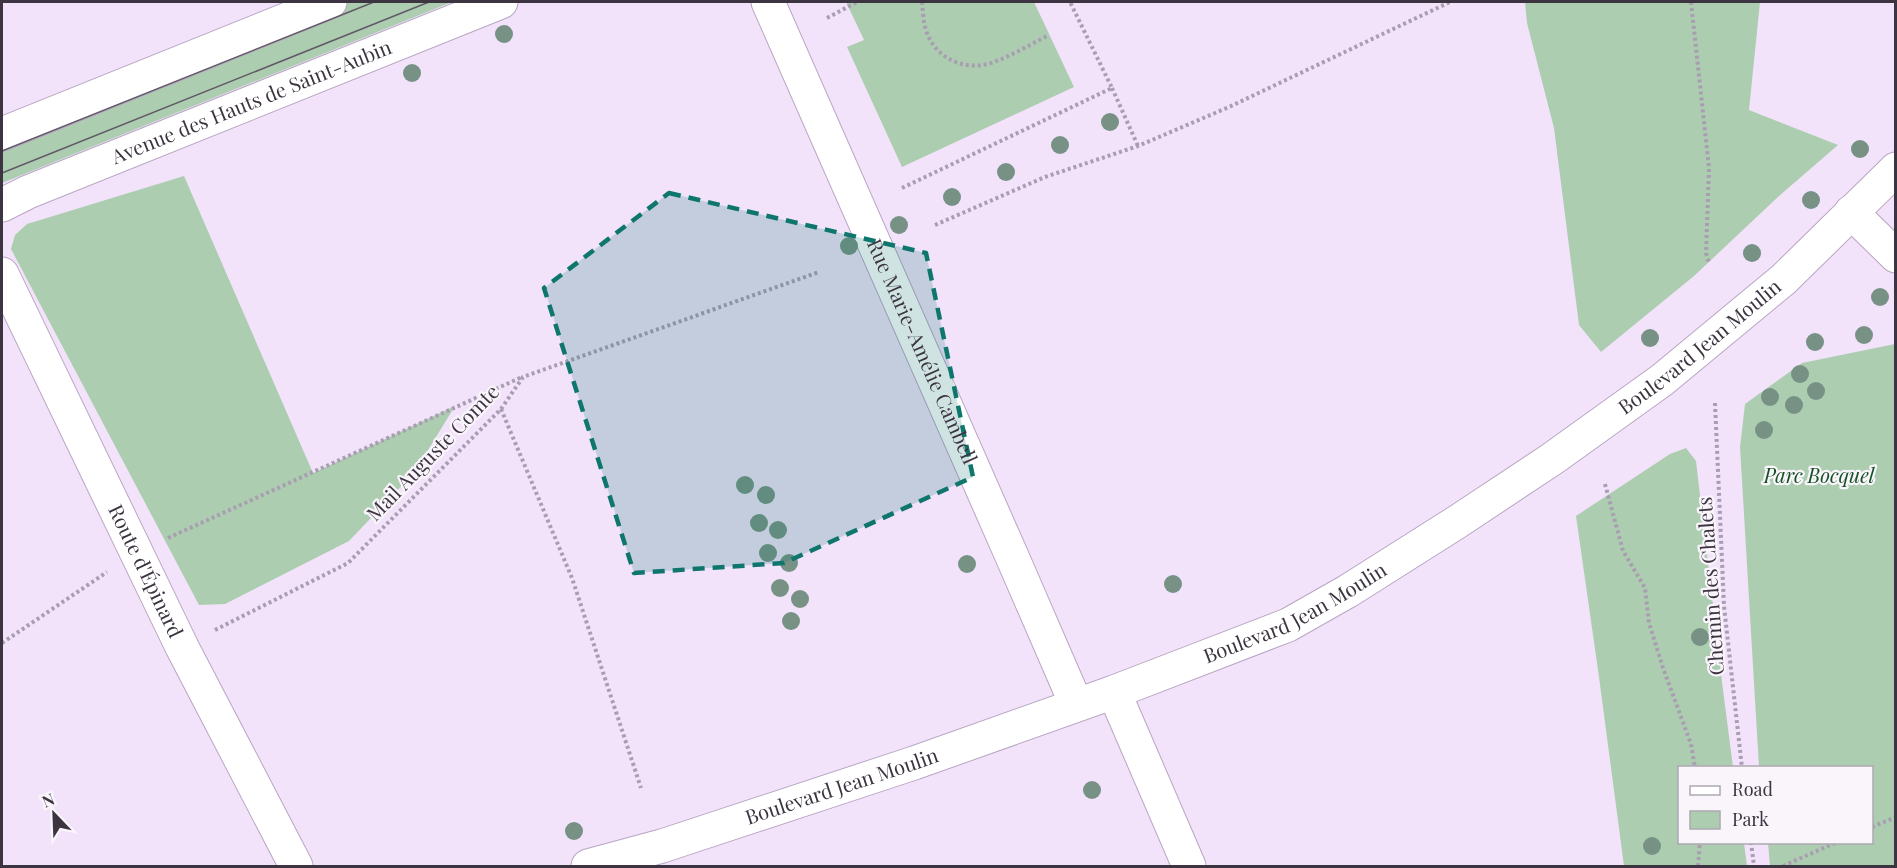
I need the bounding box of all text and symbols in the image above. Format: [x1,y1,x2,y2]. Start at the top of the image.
street label: Avenue des Hauts de Saint-Aubin [106,32,395,170]
street label: Rue Marie-Amélie Cambell [862,234,985,468]
street label: Boulevard Jean Moulin [1612,272,1786,419]
street label: Mail Auguste Comte [360,378,504,526]
park label: Parc Bocquel [1763,461,1876,488]
street label: Chemin des Chalets [1690,496,1729,676]
street label: Route d'Épinard [103,499,191,642]
street label: Boulevard Jean Moulin [1199,555,1391,668]
street label: Boulevard Jean Moulin [741,741,942,830]
legend [1678,766,1873,844]
text: Road [1732,777,1773,801]
north arrow [24,784,84,844]
text: N [39,788,58,812]
text: Park [1732,807,1769,831]

